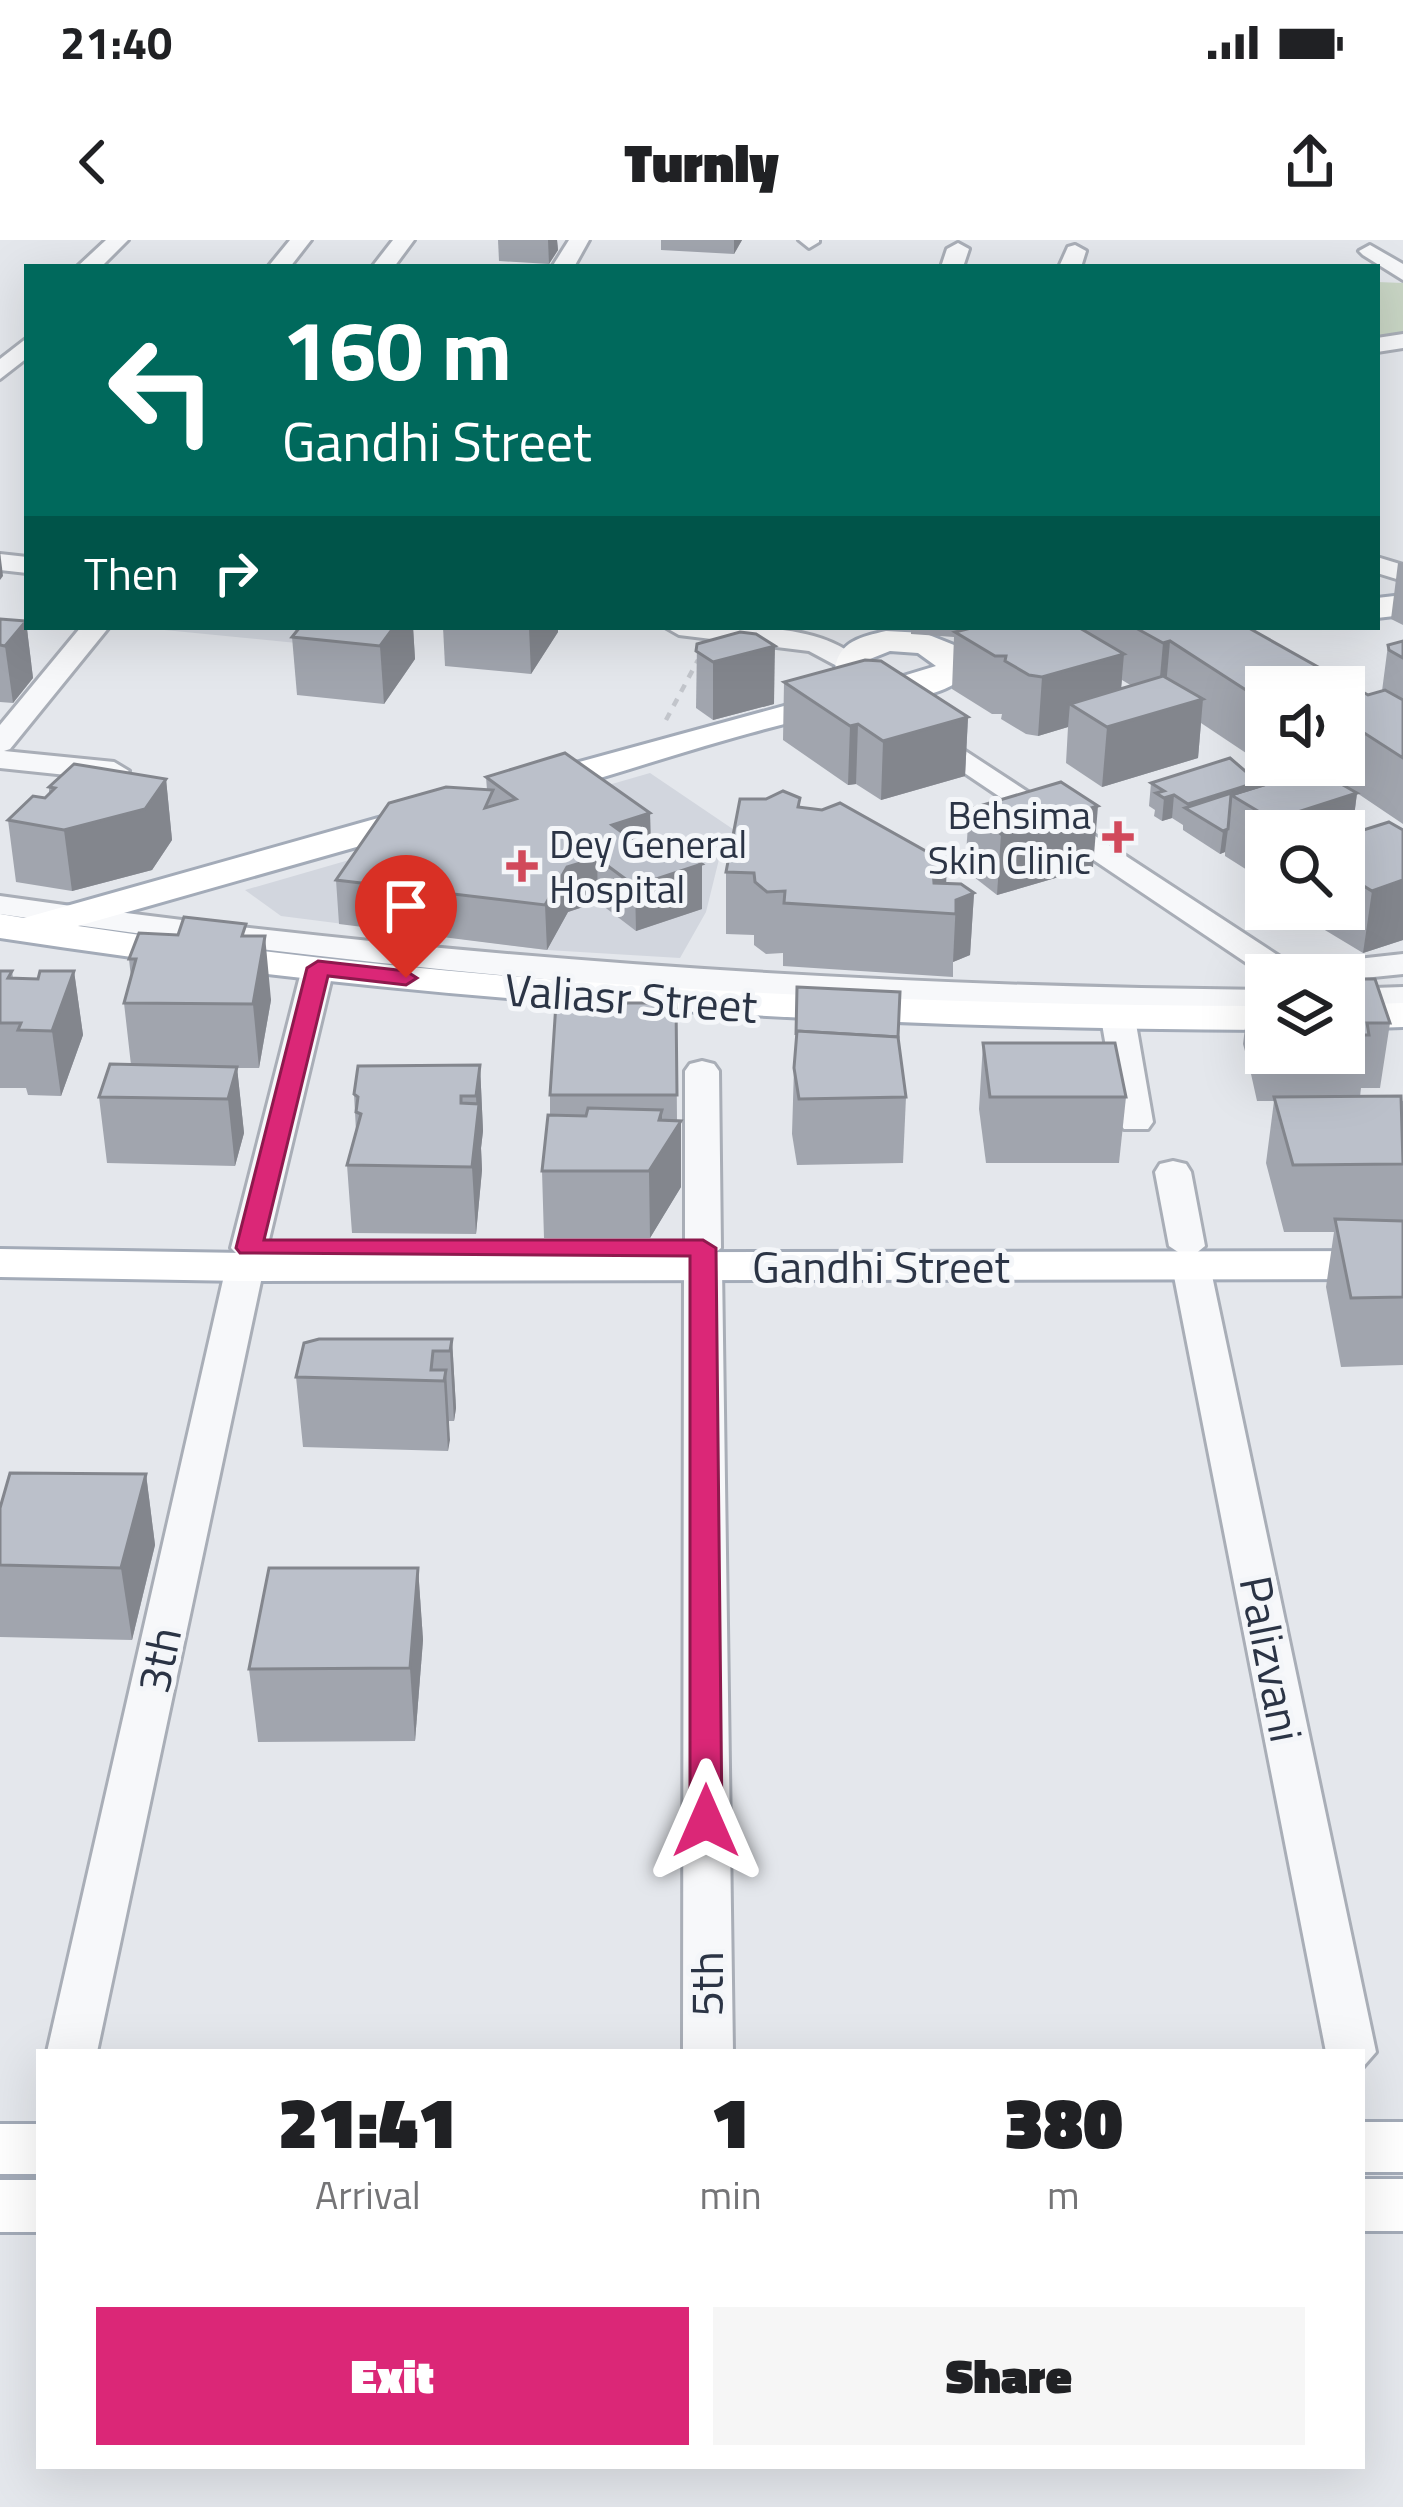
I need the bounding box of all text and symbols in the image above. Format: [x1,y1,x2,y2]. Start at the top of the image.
text: 21:40 [60,8,172,76]
text: Turnly [624,121,779,203]
icon: back [60,129,126,195]
icon: share [1277,129,1343,195]
text: 160 m [282,285,512,413]
icon: left [84,312,240,468]
text: Gandhi Street [282,400,592,482]
text: Then [84,539,179,607]
icon: right [203,540,269,606]
map controls [1245,666,1365,1074]
button: sound [1245,666,1365,786]
place label: Behsima Skin Clinic [928,785,1091,889]
button: search [1245,810,1365,930]
place label: Dey General Hospital [549,814,747,918]
marker: Behsima Skin Clinic [1102,821,1134,853]
marker: Dey General Hospital [506,850,538,882]
pin [355,855,457,978]
icon: arrive [373,873,439,939]
street label: Valiasr Street [503,954,760,1040]
button: layers [1245,954,1365,1074]
street label: Gandhi Street [752,1232,1010,1300]
street label: Palizvani [1223,1570,1321,1748]
street label: 3th [118,1621,198,1699]
position arrow [643,1758,769,1884]
street label: 5th [672,1951,740,2017]
text: 21:41 [278,2066,457,2176]
text: 1 [711,2066,750,2176]
text: 380 [1004,2066,1123,2176]
text: Arrival [315,2165,421,2224]
text: min [700,2165,762,2224]
text: m [1047,2165,1080,2224]
button: Exit [96,2307,689,2445]
button: Share [713,2307,1305,2445]

